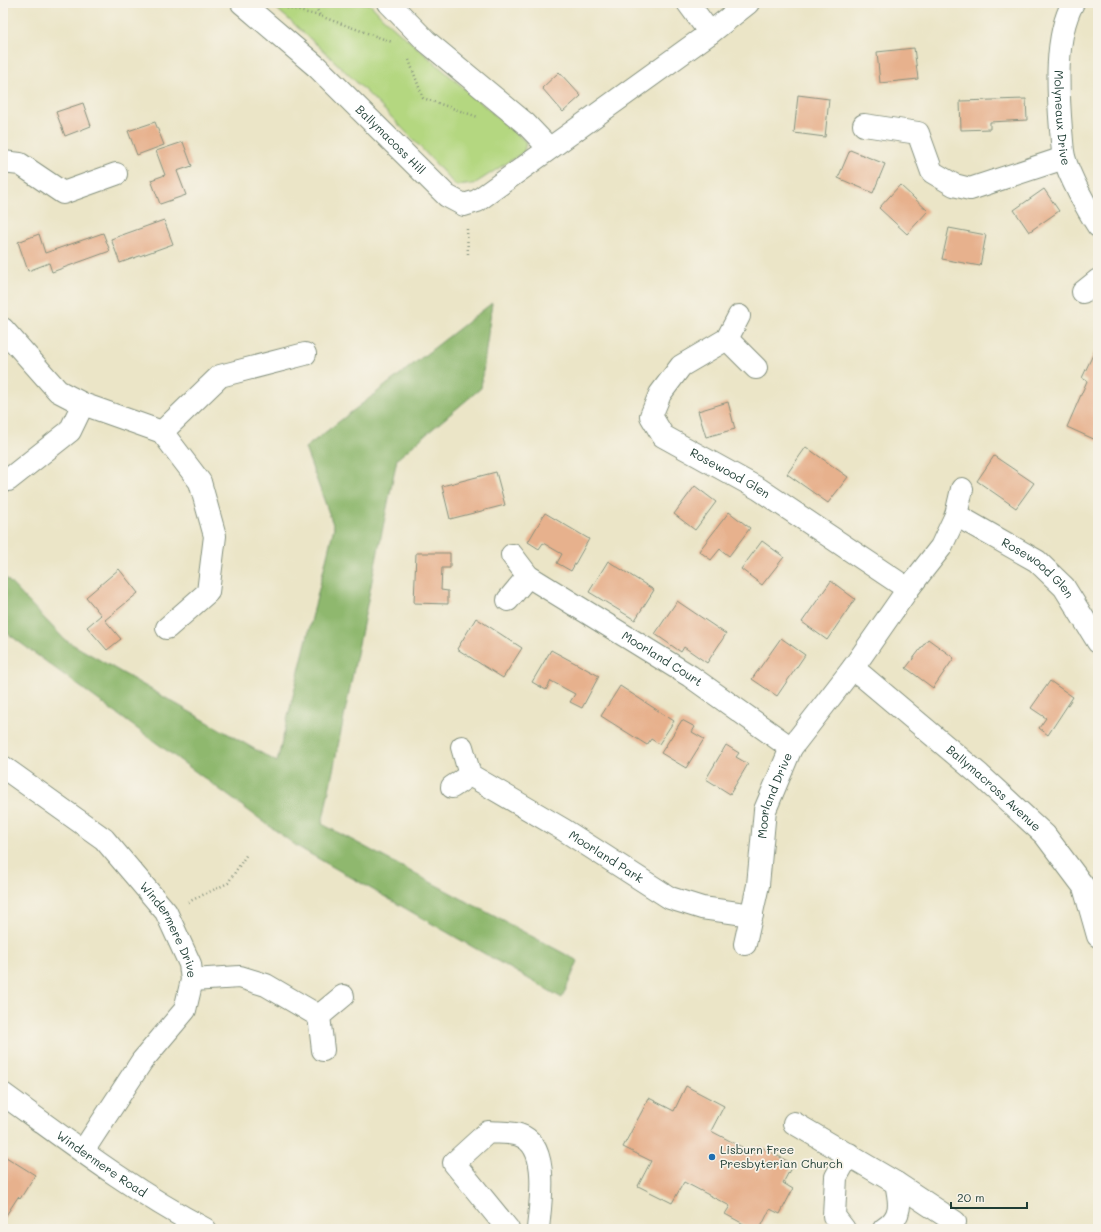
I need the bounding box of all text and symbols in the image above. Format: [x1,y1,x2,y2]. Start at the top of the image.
street label: Molyneaux Drive [1051,70,1075,167]
street label: Ballymacoss Hill [353,101,429,177]
street label: Rosewood Glen [688,444,774,501]
street label: Rosewood Glen [999,534,1078,601]
street label: Moorland Court [619,627,706,689]
street label: Ballymacross Avenue [943,741,1045,834]
street label: Moorland Drive [753,750,795,839]
street label: Moorland Park [566,826,647,886]
street label: Windermere Drive [137,878,201,979]
street label: Windermere Road [54,1127,151,1200]
place label: Lisburn Free Presbyterian Church [720,1141,843,1171]
marker: Lisburn Free Presbyterian Church [707,1152,717,1162]
scale bar [951,1184,1027,1210]
text: 20 m [957,1189,985,1205]

